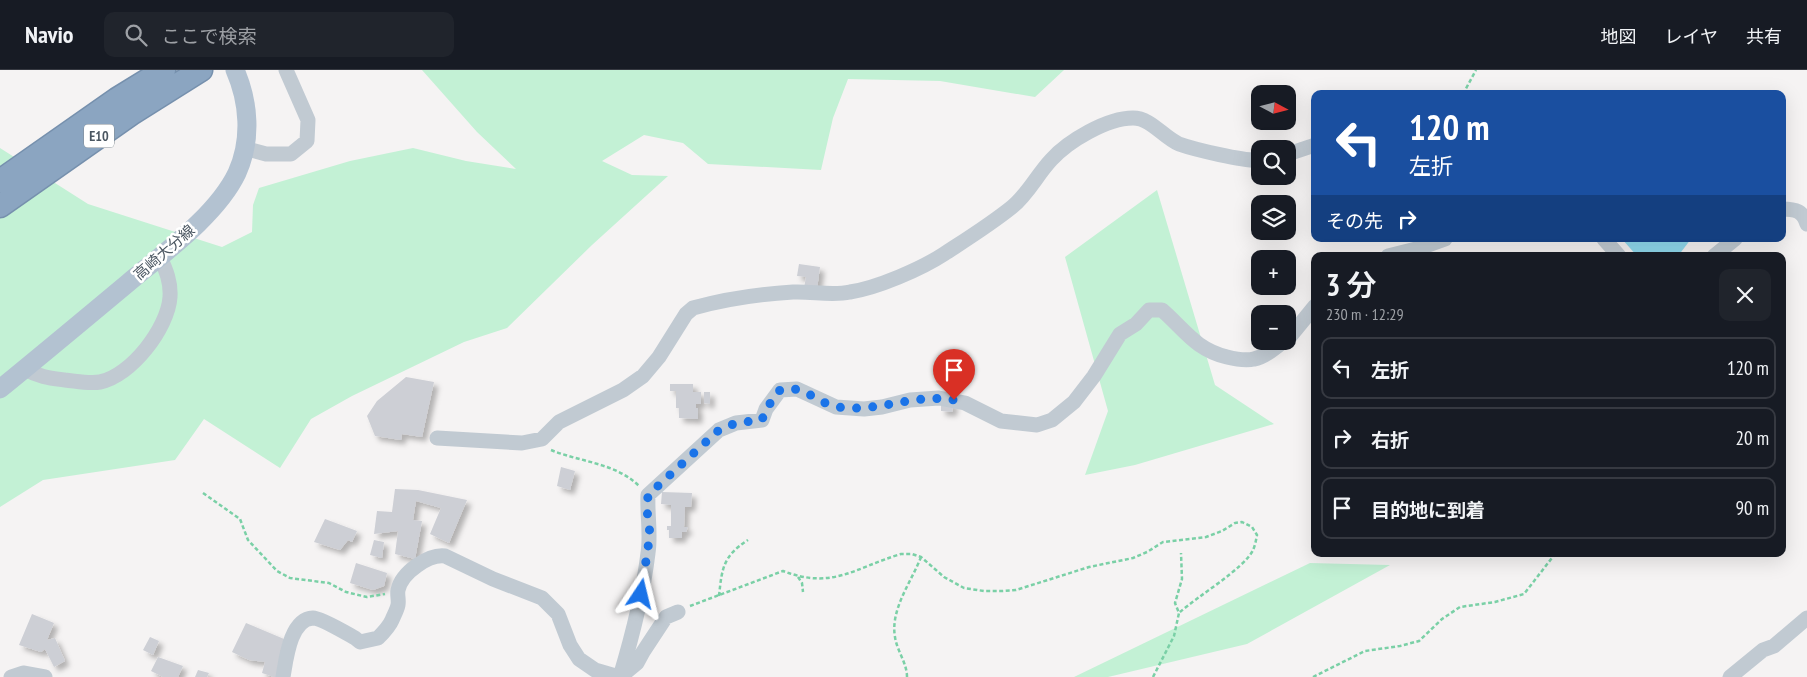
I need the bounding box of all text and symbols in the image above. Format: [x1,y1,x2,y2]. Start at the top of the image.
search box [104,12,454,57]
text: Navio [25,19,74,50]
icon: search [122,21,150,49]
text: ここで検索 [162,24,257,48]
text: 地図 [1601,25,1637,48]
text: レイヤ [1665,25,1718,48]
text: 共有 [1746,25,1782,48]
north arrow [1251,85,1296,130]
map controls [1251,85,1296,350]
text: 120 m [1409,104,1490,150]
icon: left [1326,110,1391,175]
road number: E10 [84,124,114,148]
button: search [1251,140,1296,185]
text: 左折 [1409,152,1453,180]
button: layers [1251,195,1296,240]
icon: right [1393,205,1421,233]
text: その先 [1326,209,1383,233]
street label: 高崎大分線 [129,220,199,284]
button: + [1251,250,1296,295]
text: 3 分 [1326,265,1377,304]
button: close [1719,269,1771,321]
text: 230 m · 12:29 [1326,304,1404,324]
button: − [1251,305,1296,350]
pin [933,349,975,400]
icon: left [1328,354,1356,382]
icon: arrive [940,356,968,384]
text: 120 m [1727,356,1769,380]
text: 左折 [1371,358,1409,382]
icon: right [1328,424,1356,452]
text: 20 m [1736,426,1769,450]
text: 右折 [1371,428,1409,452]
icon: arrive [1328,494,1356,522]
text: 90 m [1736,496,1769,520]
text: 目的地に到着 [1371,498,1485,522]
position arrow [614,567,666,619]

